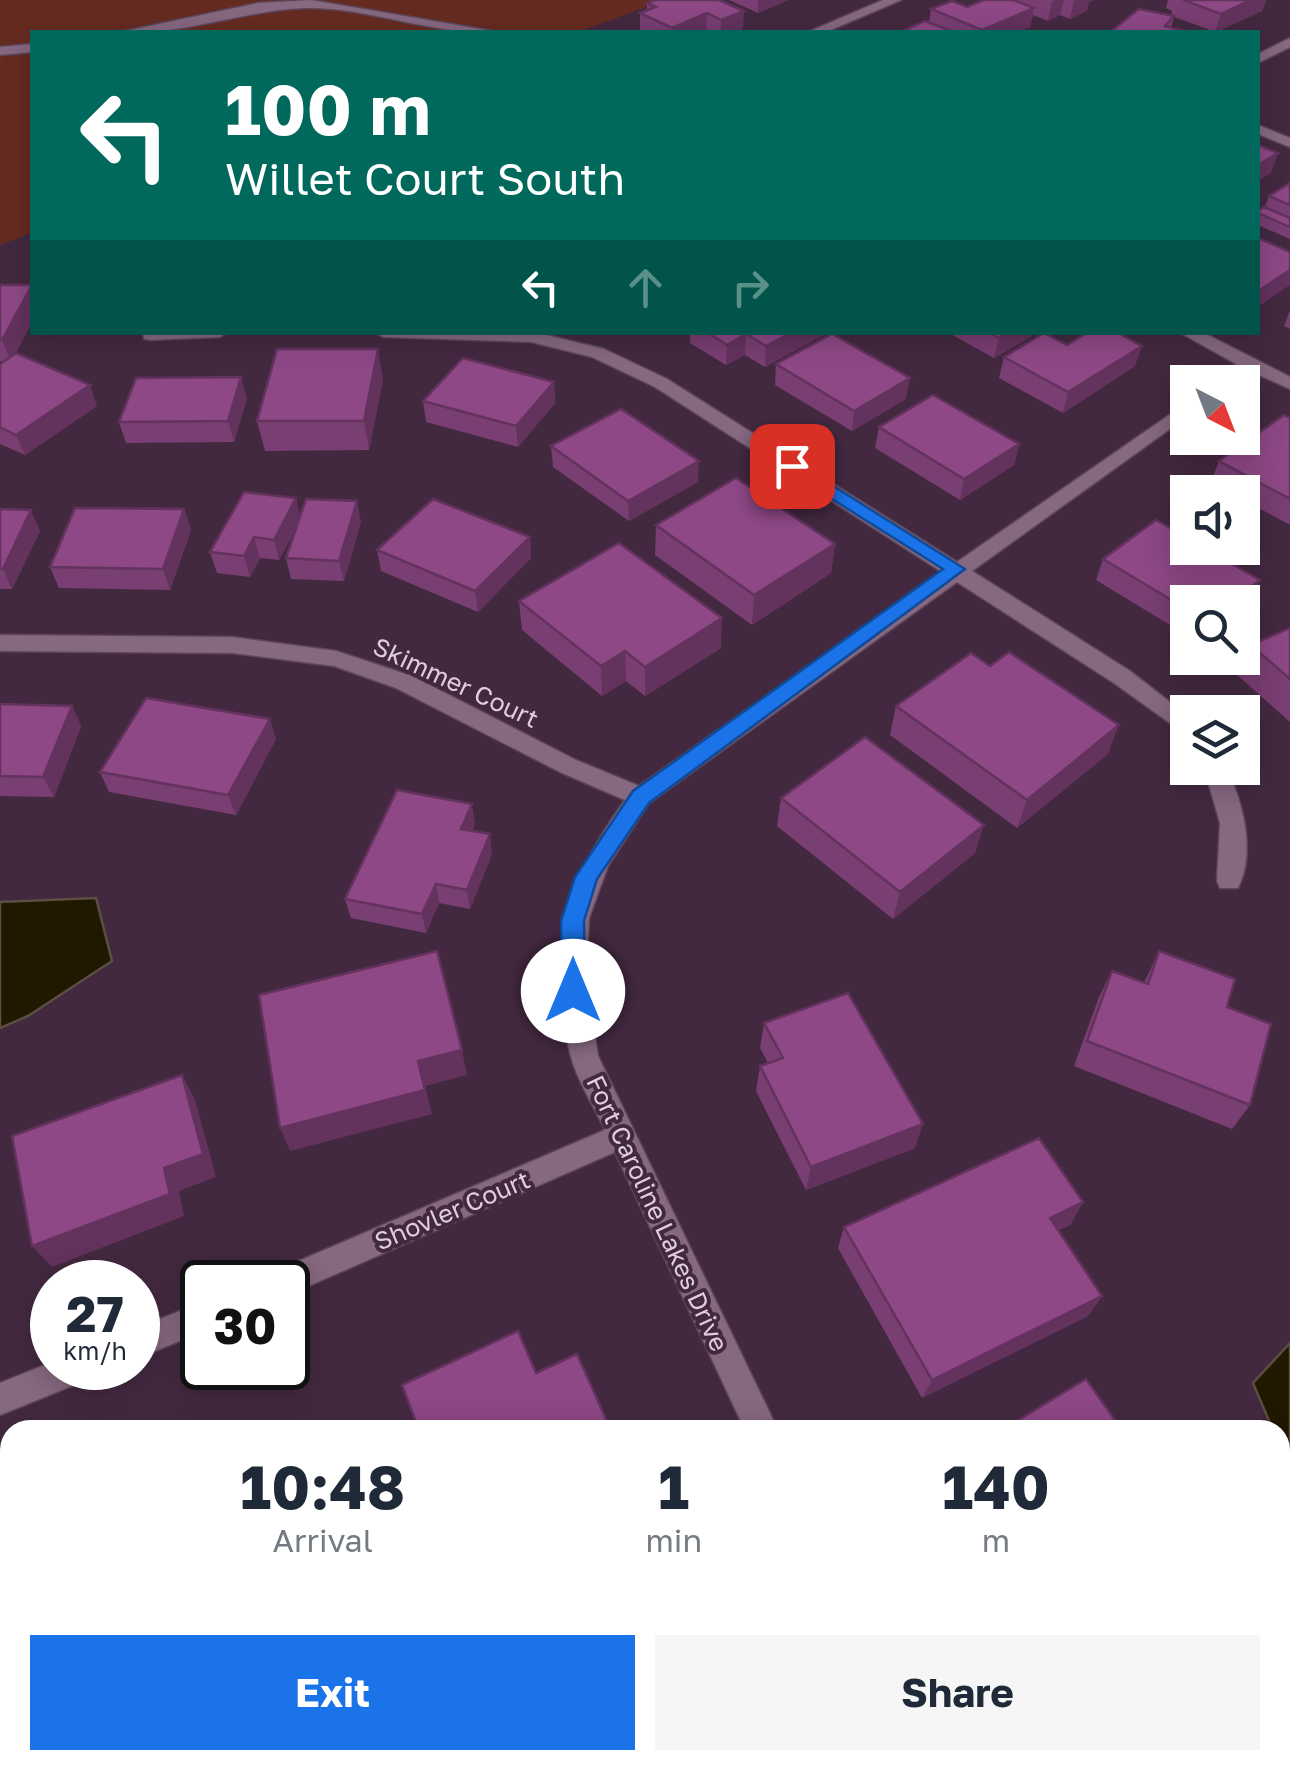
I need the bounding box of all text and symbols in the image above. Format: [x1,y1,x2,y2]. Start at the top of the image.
text: 100 m [225,66,431,150]
icon: left [60,70,190,200]
text: Willet Court South [225,151,625,205]
icon: left [513,260,568,315]
icon: ahead [618,260,673,315]
icon: right [723,260,778,315]
north arrow [1170,365,1260,455]
map controls [1170,365,1260,785]
pin [750,424,835,509]
icon: arrive [765,439,820,494]
button: sound [1170,475,1260,565]
button: search [1170,585,1260,675]
street label: Skimmer Court [368,630,544,734]
button: layers [1170,695,1260,785]
position arrow [521,939,625,1043]
street label: Fort Caroline Lakes Drive [580,1070,736,1356]
street label: Shovler Court [370,1163,534,1257]
speed limit sign: 30 [180,1260,310,1390]
text: 27 [66,1283,124,1343]
text: km/h [63,1335,127,1366]
text: 10:48 [240,1450,405,1522]
text: 1 [658,1450,689,1522]
text: 140 [942,1450,1050,1522]
text: Arrival [273,1521,373,1559]
text: min [646,1521,702,1559]
text: m [982,1521,1010,1559]
button: Exit [30,1635,635,1750]
button: Share [655,1635,1260,1750]

